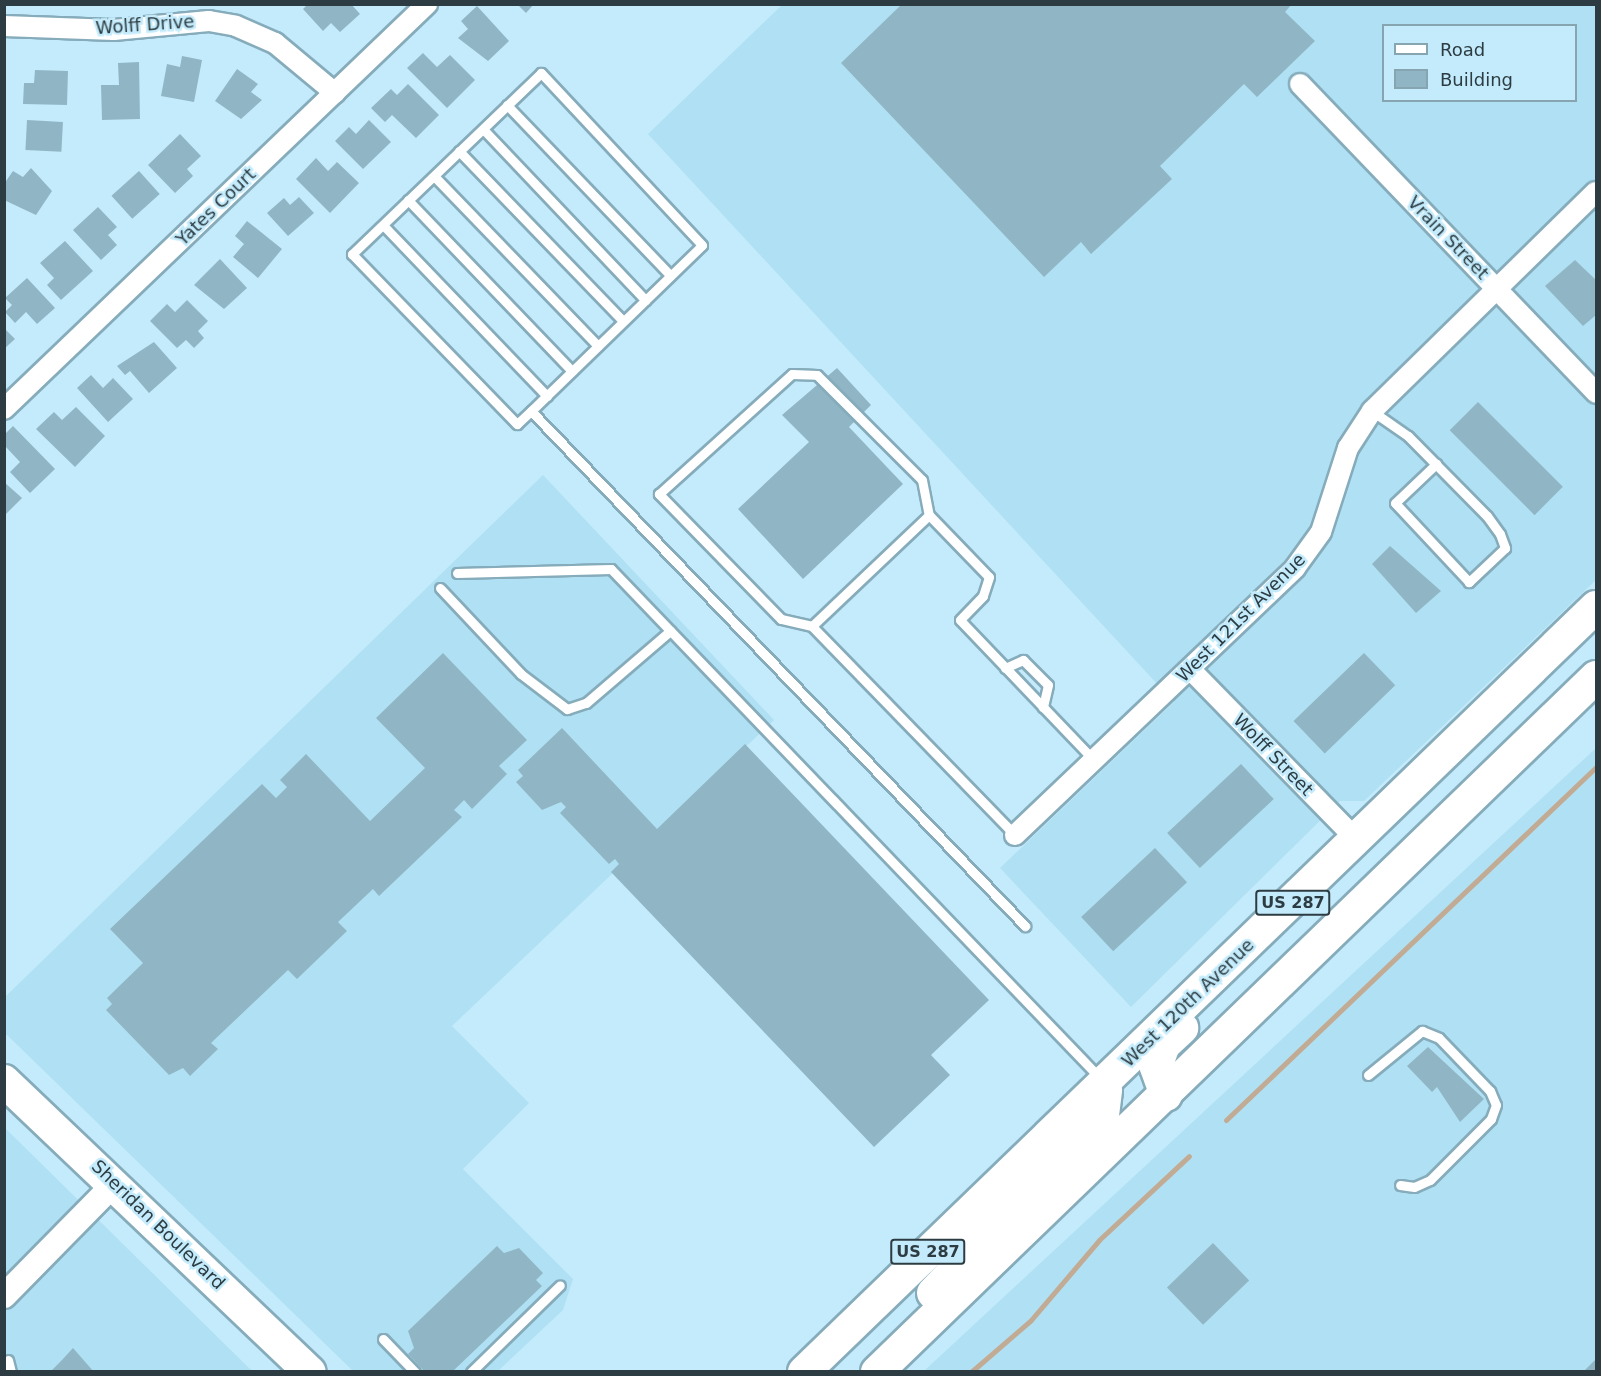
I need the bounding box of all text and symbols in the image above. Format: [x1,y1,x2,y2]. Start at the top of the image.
street label: Wolff Drive [95,11,195,39]
legend [1382,24,1577,102]
text: Road [1440,39,1485,60]
text: Building [1440,69,1513,90]
street label: Yates Court [172,164,260,250]
street label: Vrain Street [1403,192,1493,284]
street label: West 121st Avenue [1172,549,1310,687]
street label: Wolff Street [1229,710,1317,800]
road number: US 287 [1254,890,1332,916]
street label: West 120th Avenue [1117,934,1259,1072]
street label: Sheridan Boulevard [87,1156,229,1294]
road number: US 287 [889,1239,967,1265]

